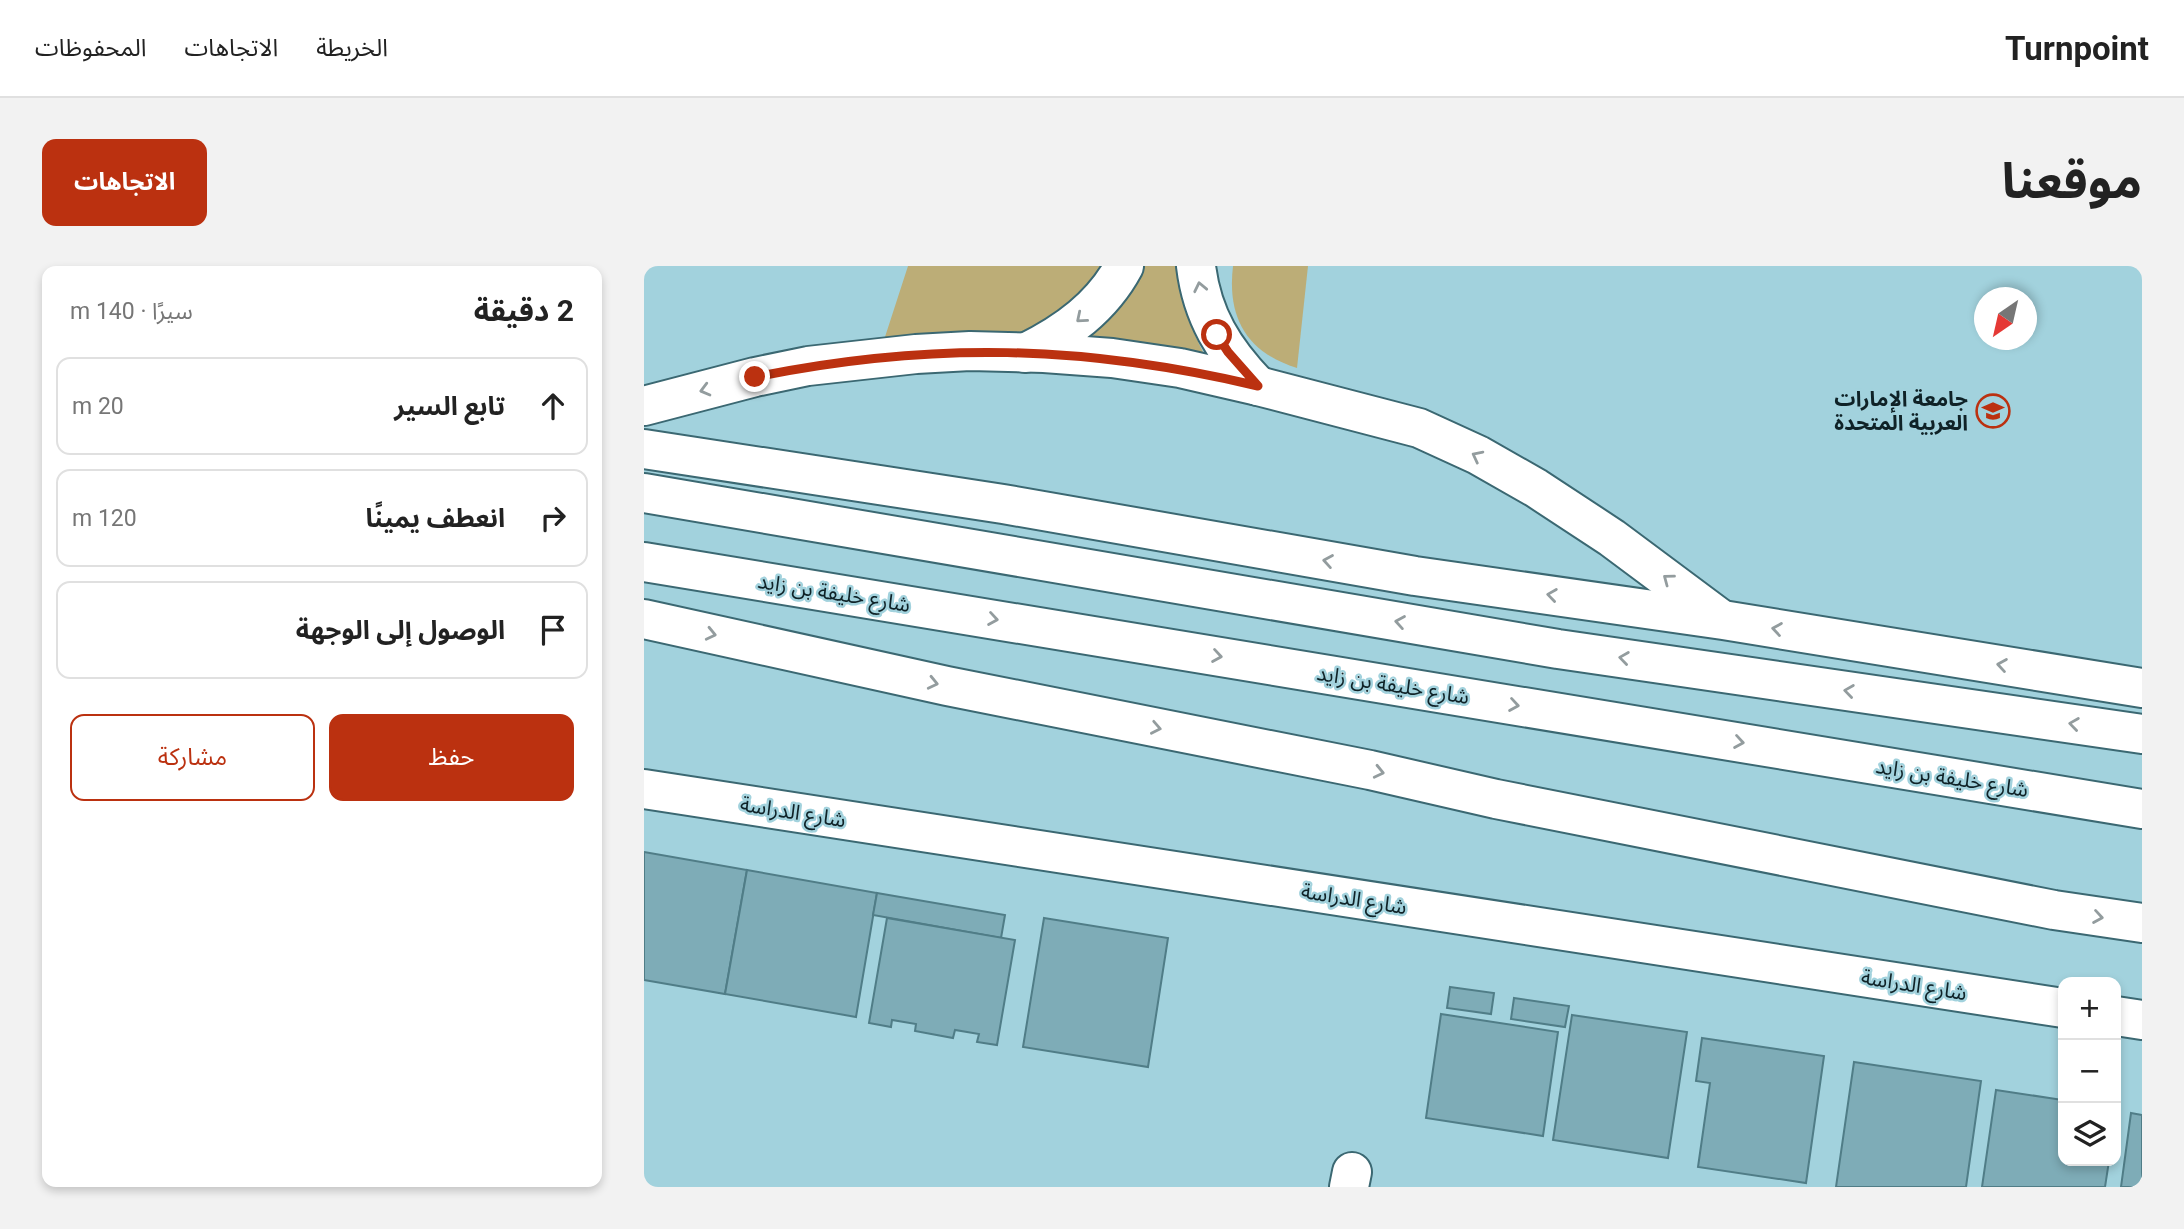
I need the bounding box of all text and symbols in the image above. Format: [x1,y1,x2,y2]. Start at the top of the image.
text: Turnpoint [2005,29,2149,68]
text: المحفوظات [35,34,146,62]
text: الاتجاهات [184,34,278,62]
text: الخريطة [316,34,388,62]
button: الاتجاهات [42,139,207,226]
text: موقعنا [2002,153,2142,210]
one-way arrow [1193,281,1208,293]
north arrow [1974,287,2037,350]
text: 2 دقيقة [474,293,574,328]
text: سيرًا · 140 m [70,298,193,325]
one-way arrow [1077,310,1090,322]
route start [1201,319,1232,350]
route end [739,361,770,392]
one-way arrow [699,382,711,397]
icon: ahead [534,387,572,425]
place label: جامعة الإمارات العربية المتحدة [1834,387,1968,435]
text: تابع السير [394,391,505,421]
school or university icon: جامعة الإمارات العربية المتحدة [1974,392,2012,430]
text: 20 m [72,393,124,420]
one-way arrow [1472,450,1485,464]
icon: right [534,499,572,537]
text: انعطف يمينًا [366,503,505,533]
text: 120 m [72,505,137,532]
one-way arrow [1322,554,1334,569]
street label: شارع خليفة بن زايد [755,569,912,620]
one-way arrow [1663,575,1676,588]
one-way arrow [1547,588,1558,603]
icon: arrive [534,611,572,649]
one-way arrow [987,611,999,626]
text: الوصول إلى الوجهة [296,615,505,645]
one-way arrow [1394,615,1406,630]
one-way arrow [1772,622,1783,637]
one-way arrow [705,625,717,640]
one-way arrow [1212,648,1223,663]
one-way arrow [1618,651,1630,666]
one-way arrow [1996,658,2008,673]
street label: شارع خليفة بن زايد [1314,661,1471,712]
one-way arrow [927,675,939,689]
one-way arrow [1843,684,1855,699]
one-way arrow [1509,697,1520,712]
button: مشاركة [70,714,315,801]
button: حفظ [329,714,574,801]
one-way arrow [2069,717,2080,732]
one-way arrow [1150,719,1162,734]
one-way arrow [1733,734,1745,749]
street label: شارع خليفة بن زايد [1873,754,2030,805]
one-way arrow [1373,764,1385,779]
street label: شارع الدراسة [738,792,848,835]
street label: شارع الدراسة [1299,879,1409,922]
one-way arrow [2092,909,2104,924]
street label: شارع الدراسة [1859,965,1969,1008]
map controls [2058,977,2121,1166]
button: + [2058,977,2121,1040]
button: − [2058,1040,2121,1103]
button: layers [2058,1103,2121,1166]

